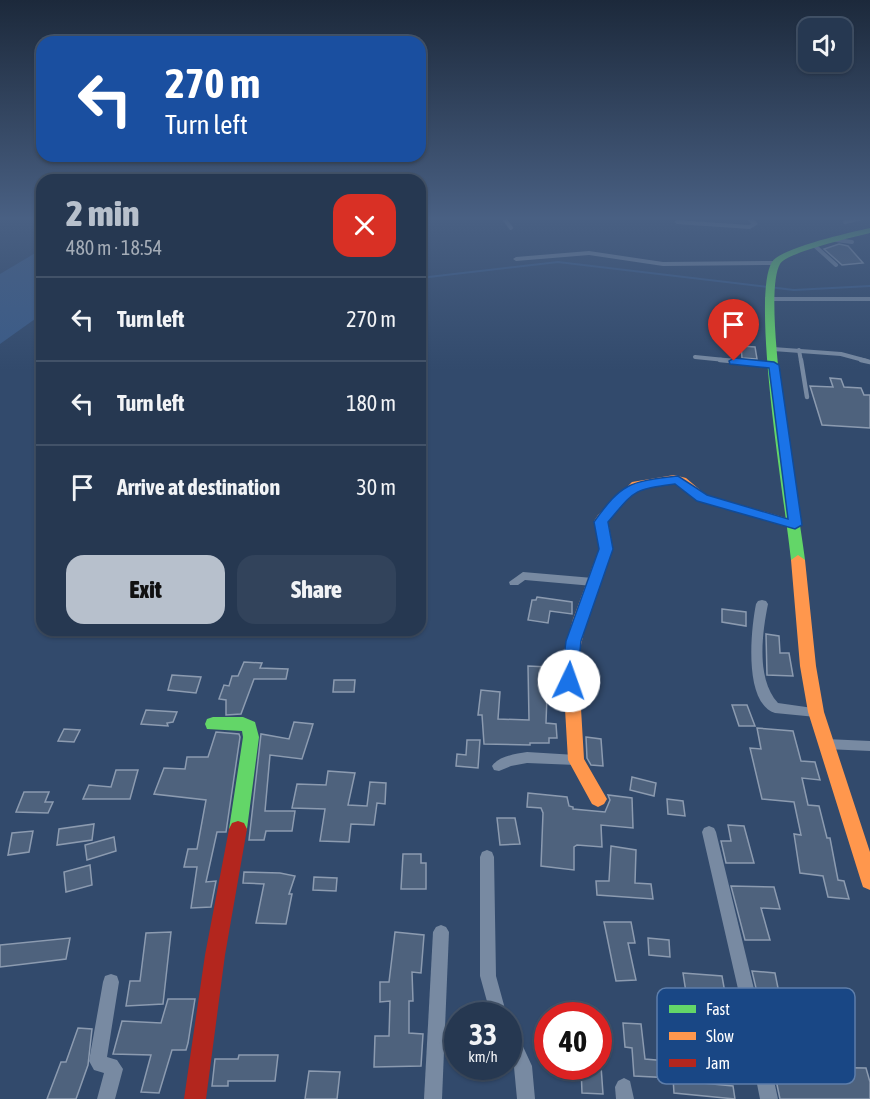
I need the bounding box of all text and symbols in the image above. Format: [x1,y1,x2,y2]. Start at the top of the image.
map controls [798,18,852,72]
button: sound [798,18,852,72]
text: 270 m [165,59,260,107]
icon: left [66,60,144,138]
text: Turn left [165,109,248,140]
text: 2 min [66,192,140,234]
button: close [333,194,396,257]
text: 480 m · 18:54 [66,236,162,259]
pin [708,299,759,361]
icon: left [66,303,99,336]
text: Turn left [117,306,184,332]
text: 270 m [346,306,396,332]
icon: arrive [717,308,750,341]
icon: left [66,387,99,420]
text: Turn left [117,390,184,416]
text: 180 m [346,390,396,416]
icon: arrive [66,471,99,504]
text: Arrive at destination [117,474,280,500]
text: 30 m [356,474,396,500]
button: Exit [66,555,225,624]
button: Share [237,555,396,624]
position arrow [537,649,601,713]
legend [657,988,855,1084]
text: Fast [706,1000,730,1018]
speed limit sign: 40 [534,1002,612,1080]
text: 33 [469,1017,497,1051]
text: Slow [706,1027,734,1045]
text: km/h [468,1048,498,1065]
text: Jam [706,1054,730,1072]

